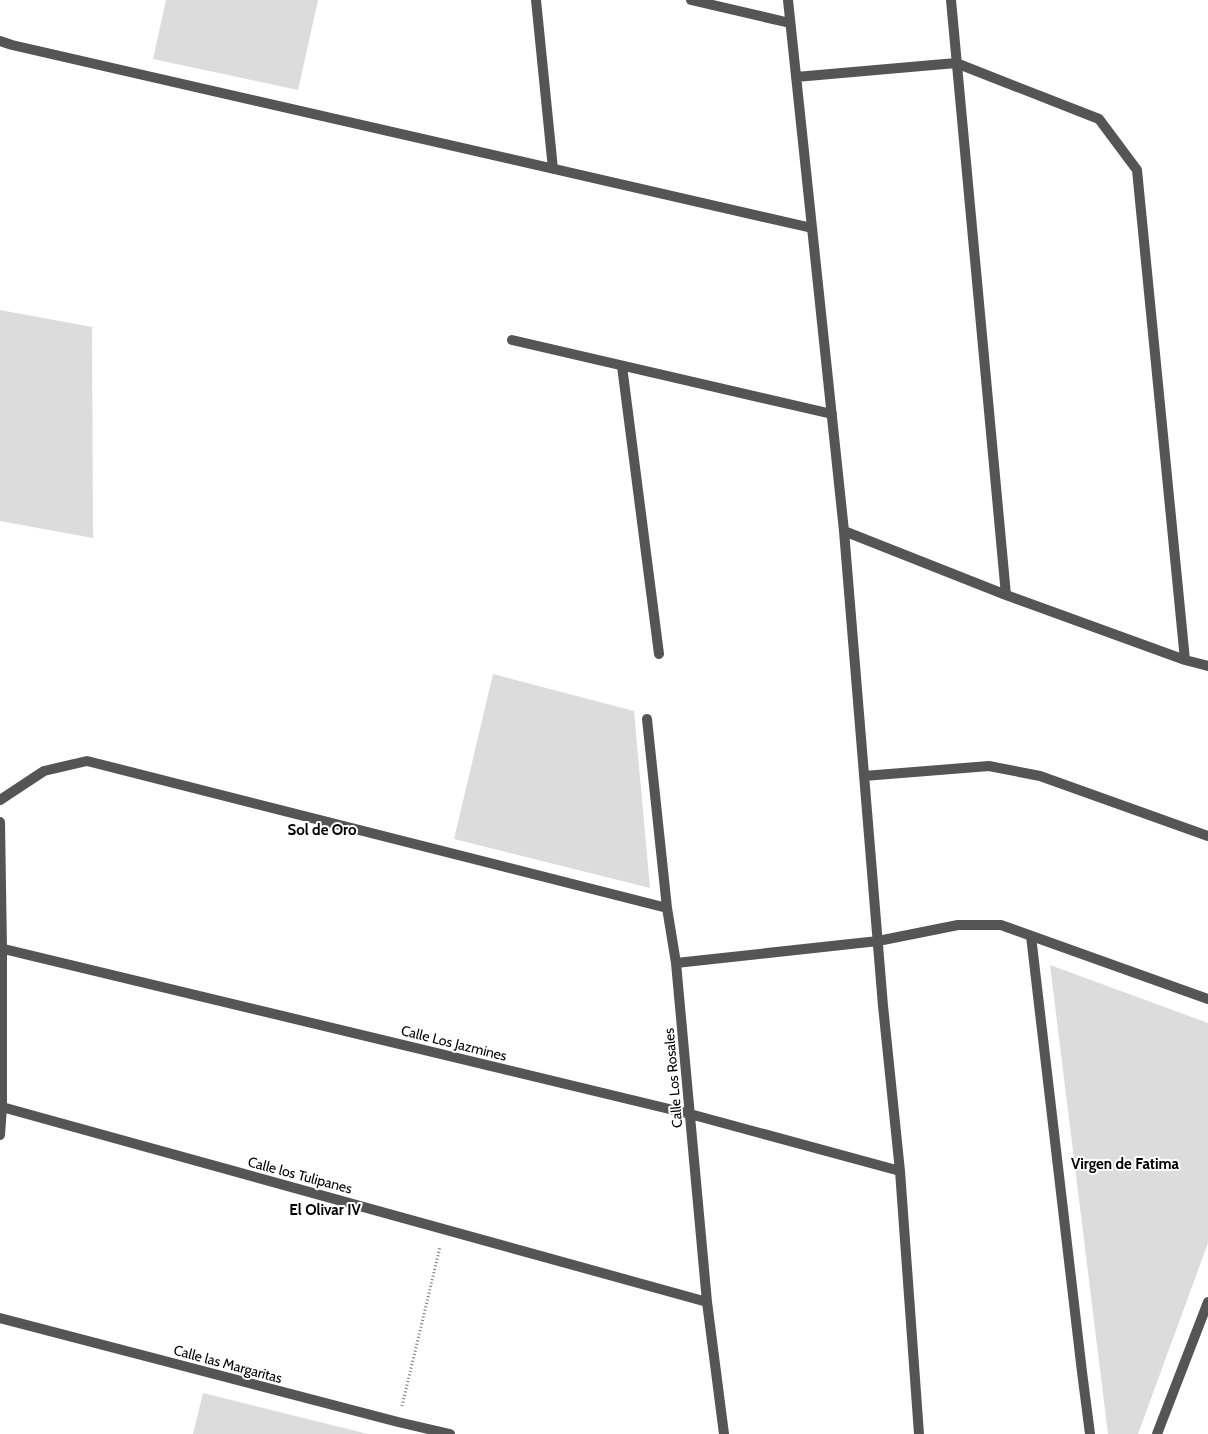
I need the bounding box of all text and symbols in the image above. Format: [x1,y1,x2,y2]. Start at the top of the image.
district label: Sol de Oro [288,821,357,839]
street label: Calle Los Jazmines [399,1021,509,1065]
street label: Calle Los Rosales [660,1027,686,1129]
street label: Calle los Tulipanes [246,1152,354,1198]
district label: Virgen de Fatima [1071,1155,1180,1173]
district label: El Olivar IV [289,1201,361,1219]
street label: Calle las Margaritas [172,1341,285,1387]

